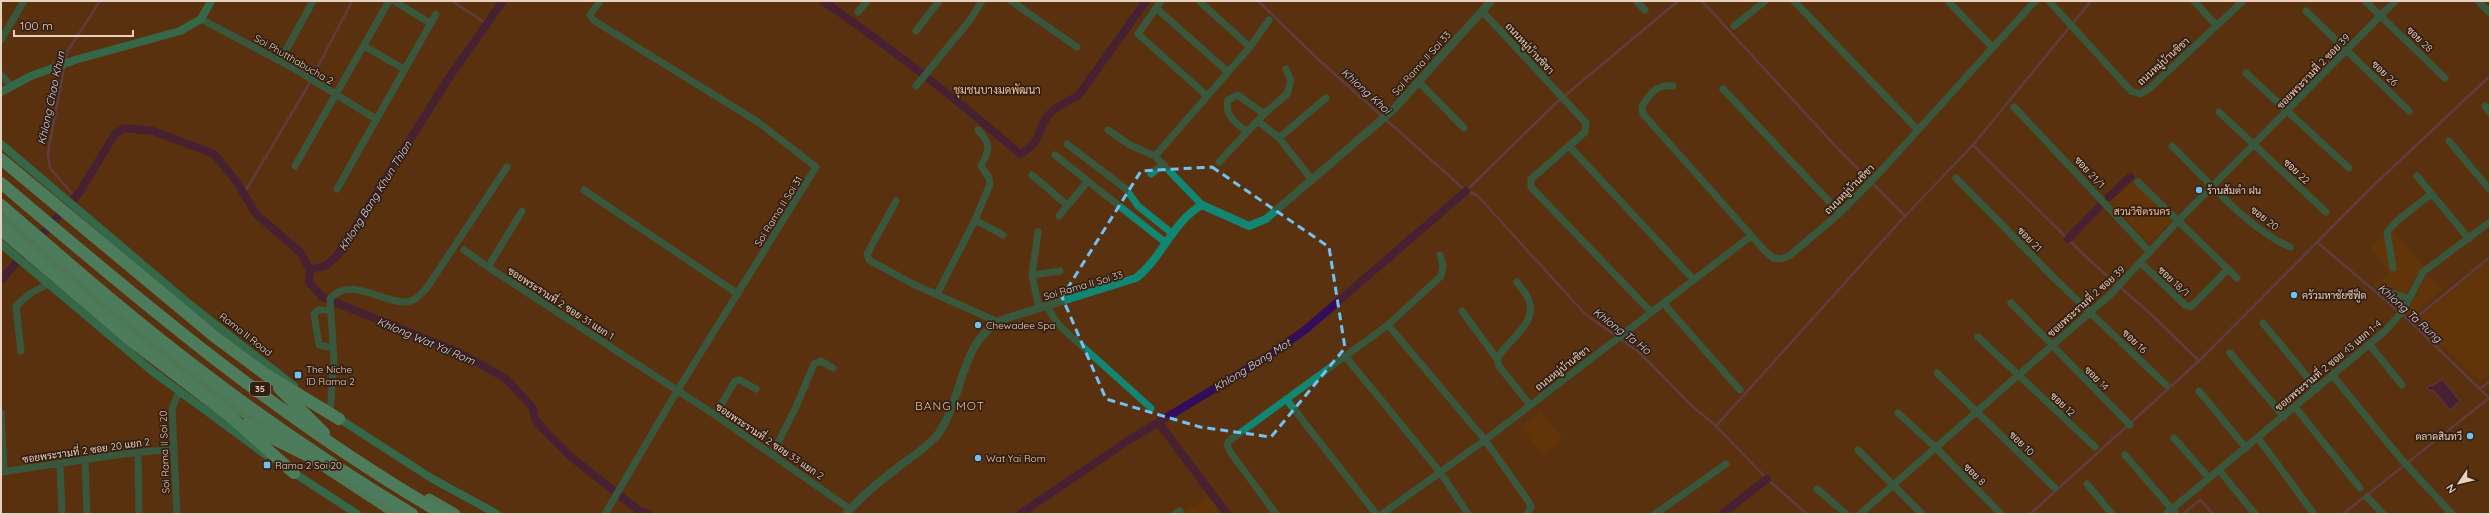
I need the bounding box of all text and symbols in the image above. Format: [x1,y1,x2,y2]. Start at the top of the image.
scale bar [14,12,133,38]
text: 100 m [20,18,53,33]
street label: ถนนหมู่บ้านชิชา [1502,20,1557,78]
street label: ซอย 28 [2404,24,2435,55]
street label: Soi Rama II Soi 33 [1389,29,1454,98]
street label: ซอยพระรามที่ 2 ซอย 39 [2273,29,2353,112]
street label: Soi Phutthabucha 2 [252,31,336,88]
street label: ถนนหมู่บ้านชิชา [2135,34,2193,89]
water label: Khlong Chao Khun [34,49,68,146]
street label: ซอย 26 [2369,58,2401,89]
water label: Khlong Khoi [1338,65,1395,118]
district label: ชุมชนบางมดพัฒนา [953,83,1041,99]
water label: Khlong Bang Khun Thian [336,138,415,253]
street label: ซอย 21/1 [2072,154,2108,191]
street label: ซอย 22 [2281,156,2313,187]
street label: ถนนหมู่บ้านชิชา [1822,161,1878,218]
street label: Soi Rama II Soi 31 [752,174,805,249]
place label: ร้านสัมตำ ฝน [2207,184,2261,197]
marker: ร้านสัมตำ ฝน [2194,185,2204,195]
street label: ซอย 20 [2248,203,2281,233]
park label: สวนวิชิตรนคร [2114,205,2170,218]
street label: ซอย 21 [2015,224,2045,255]
street label: ซอยพระรามที่ 2 ซอย 39 [2044,261,2128,340]
street label: ซอยพระรามที่ 2 ซอย 31 แยก 1 [505,262,618,343]
street label: ซอย 18/1 [2155,263,2192,299]
street label: Soi Rama II Soi 33 [1042,268,1124,303]
water label: Khlong Ta Rung [2375,281,2446,346]
place label: ครัวมหาชัยซีฟู็ด [2302,288,2366,303]
marker: ครัวมหาชัยซีฟู็ด [2289,290,2299,300]
water label: Khlong Ta Ho [1590,305,1655,358]
street label: Rama II Road [217,310,275,359]
water label: Khlong Wat Yai Rom [375,314,478,368]
street label: ซอยพระรามที่ 2 ซอย 43 แยก 1-4 [2271,315,2384,414]
place label: Chewadee Spa [986,319,1055,332]
marker: Chewadee Spa [973,320,983,330]
street label: ซอย 16 [2120,326,2150,357]
water label: Khlong Bang Mot [1211,335,1294,394]
street label: ถนนหมู่บ้านชิชา [1532,343,1593,395]
place label: The Niche ID Rama 2 [306,363,355,388]
street label: ซอย 14 [2082,363,2112,393]
marker: The Niche ID Rama 2 [293,370,303,380]
road number: 35 [250,382,270,396]
street label: ซอย 12 [2047,389,2078,420]
district label: BANG MOT [915,398,985,413]
street label: ซอยพระรามที่ 2 ซอย 33 แยก 2 [713,399,828,483]
street label: Soi Rama II Soi 20 [157,410,172,494]
street label: ซอย 10 [2006,428,2037,459]
place label: ตลาดสินทวี [2416,430,2462,443]
marker: ตลาดสินทวี [2465,431,2475,441]
street label: ซอยพระรามที่ 2 ซอย 20 แยก 2 [21,433,151,466]
place label: Wat Yai Rom [986,452,1046,465]
marker: Wat Yai Rom [973,453,983,463]
place label: Rama 2 Soi 20 [275,459,342,472]
marker: Rama 2 Soi 20 [262,460,272,470]
street label: ซอย 8 [1961,461,1988,488]
north arrow [2439,463,2479,503]
text: N [2443,481,2459,496]

